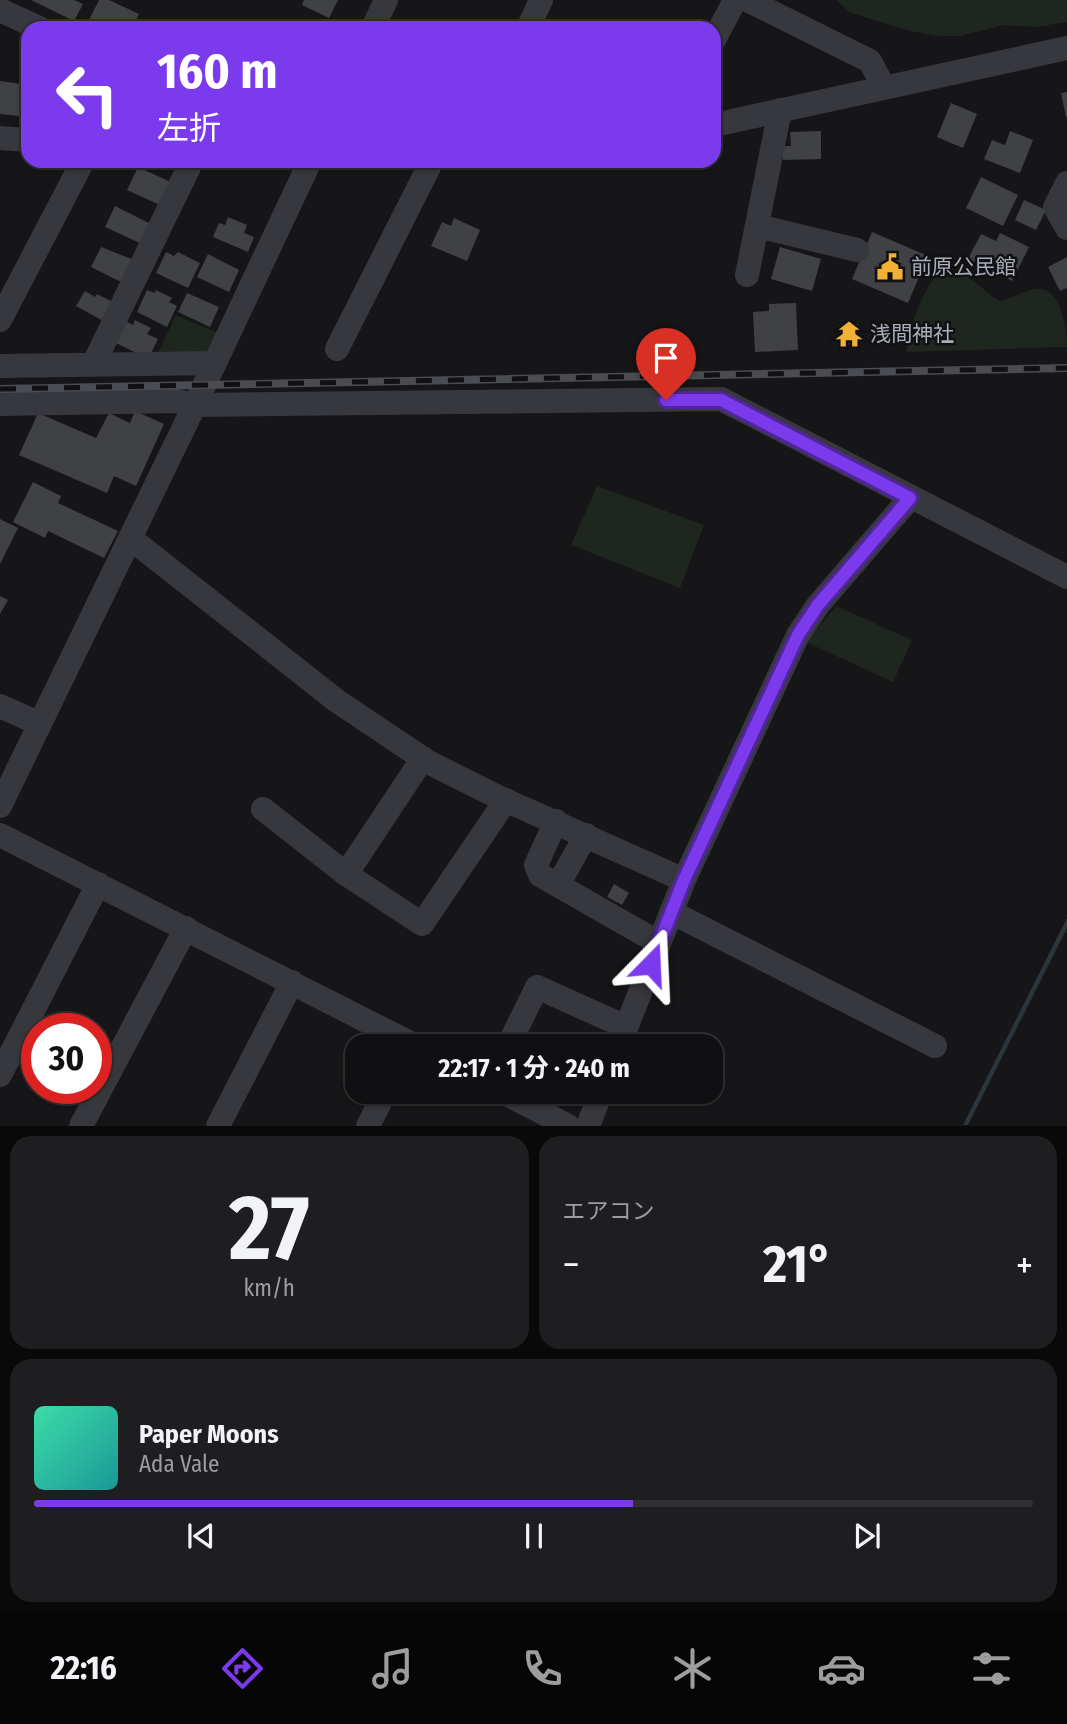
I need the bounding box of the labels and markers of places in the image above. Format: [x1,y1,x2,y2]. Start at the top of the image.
public building icon: 前原公民館 [875,252,905,282]
place label: 前原公民館 [911,254,1016,280]
temple icon: 浅間神社 [834,319,864,349]
place label: 浅間神社 [870,321,954,347]
pin [636,328,696,400]

